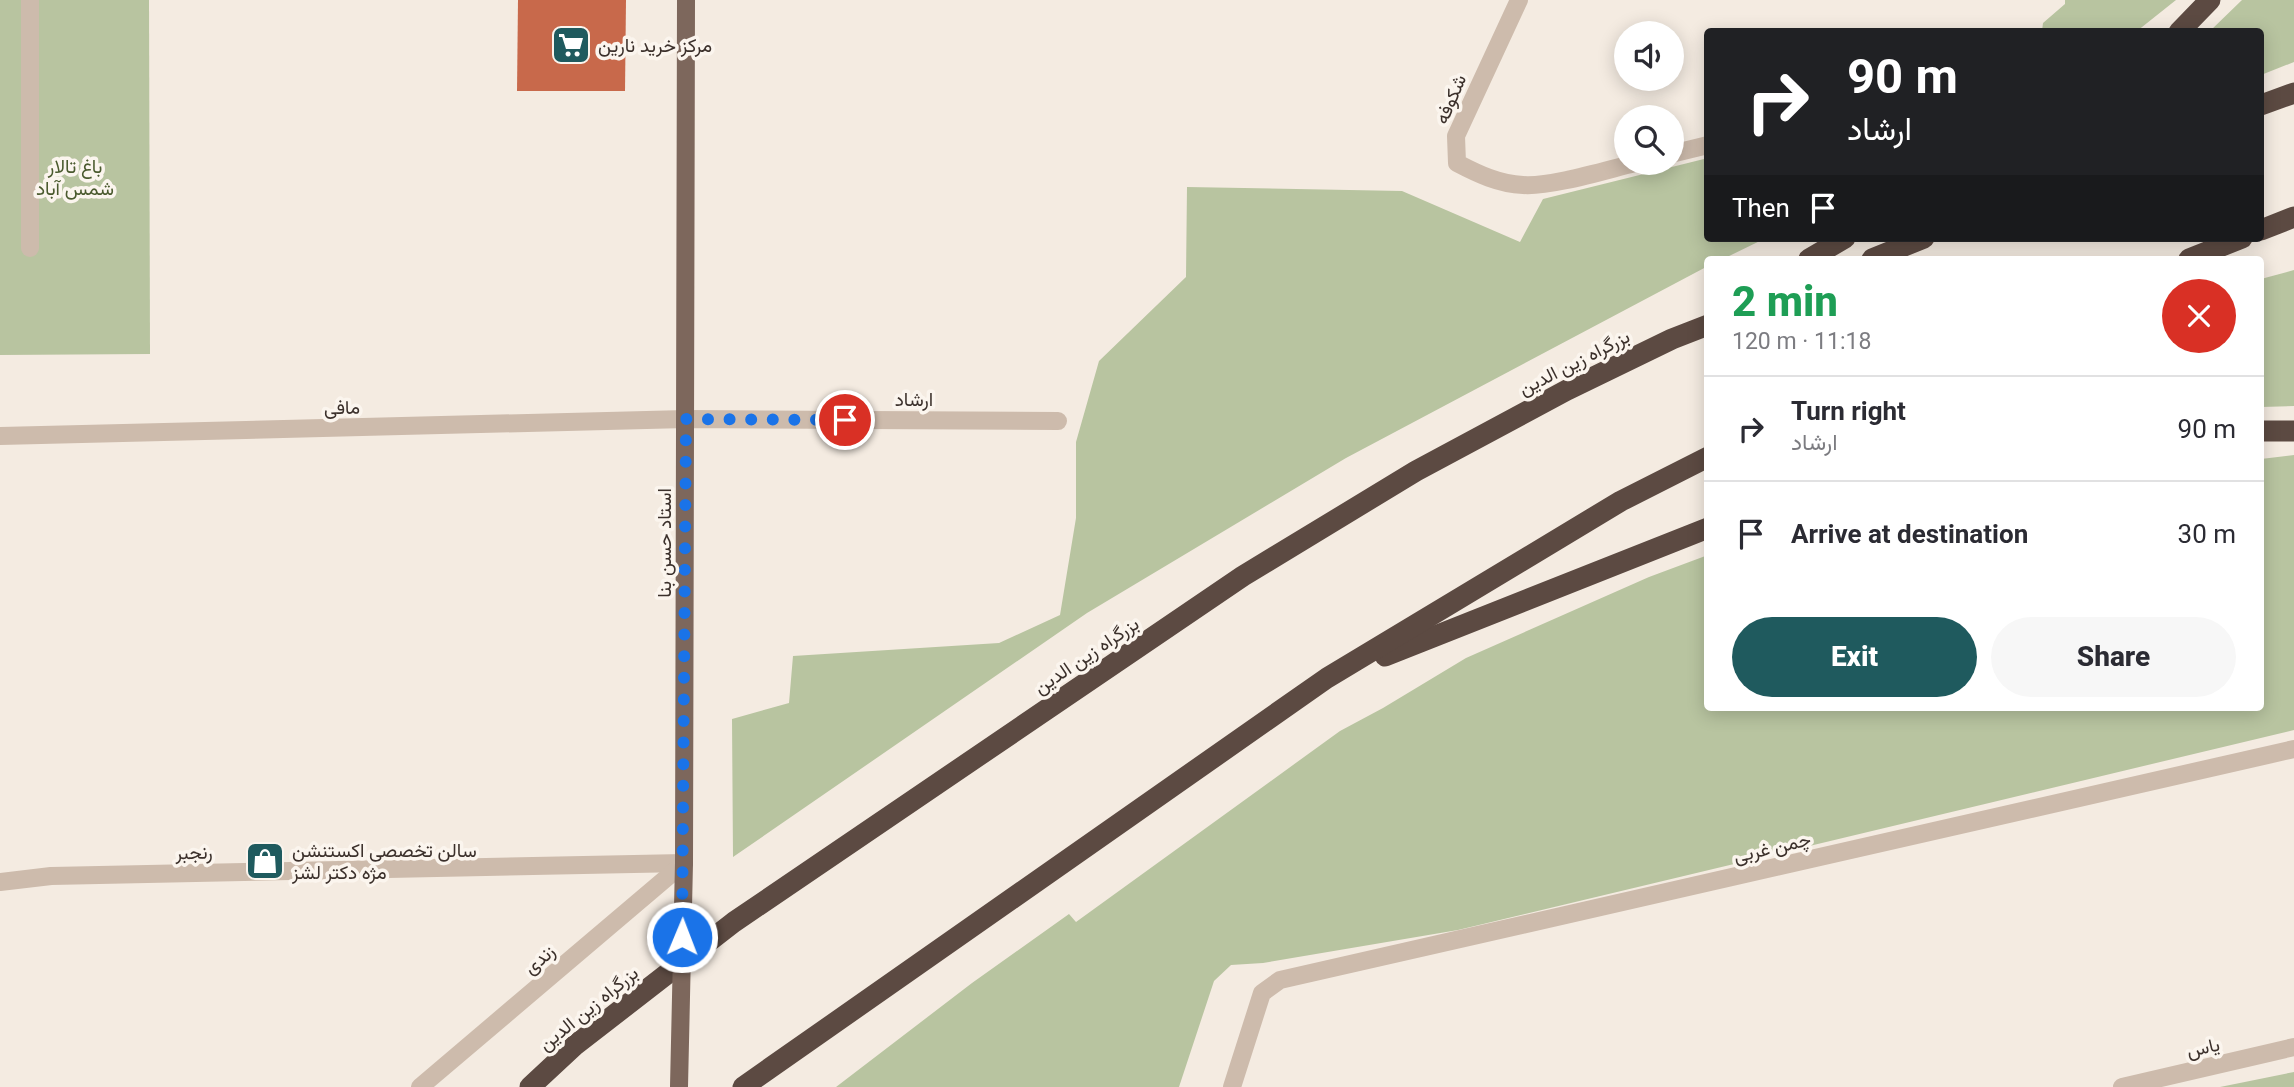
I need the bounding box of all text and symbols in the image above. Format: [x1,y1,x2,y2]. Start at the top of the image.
map controls [1614,21,1684,175]
button: sound [1614,21,1684,91]
supermarket icon: مرکز خرید نارین [550,24,592,66]
place label: مرکز خرید نارین [598,34,712,57]
text: 90 m [1847,48,1958,105]
icon: right [1732,56,1823,147]
street label: شکوفه [1430,71,1471,127]
button: search [1614,105,1684,175]
text: ارشاد [1847,110,1912,148]
park label: باغ تالار شمس آباد [36,155,114,200]
icon: arrive [1804,189,1842,227]
text: Then [1732,193,1790,223]
text: 2 min [1732,277,1838,326]
button: close [2162,279,2236,353]
street label: بزرگراه زین الدین [1515,325,1634,400]
text: 120 m · 11:18 [1732,328,1871,355]
street label: ارشاد [895,388,933,411]
pin [815,390,875,450]
street label: مافی [324,396,360,419]
text: Turn right [1791,396,1906,426]
icon: arrive [826,401,864,439]
icon: right [1732,410,1770,448]
text: 90 m [2178,414,2236,444]
text: ارشاد [1791,429,1838,456]
street label: استاد حسن بنا [653,488,676,598]
icon: arrive [1732,515,1770,553]
text: Arrive at destination [1791,519,2028,549]
text: 30 m [2178,519,2236,549]
street label: بزرگراه زین الدین [1029,612,1143,699]
button: Exit [1732,617,1977,697]
button: Share [1991,617,2236,697]
street label: چمن غربی [1731,827,1813,869]
place label: سالن تخصصی اکستنشن مژه دکتر لشز [291,839,477,884]
shop icon: سالن تخصصی اکستنشن مژه دکتر لشز [244,840,286,882]
street label: رنجبر [174,841,213,864]
position arrow [645,900,719,974]
street label: زندی [519,940,560,979]
street label: بزرگراه زین الدین [534,961,643,1056]
street label: یاس [2184,1033,2222,1062]

